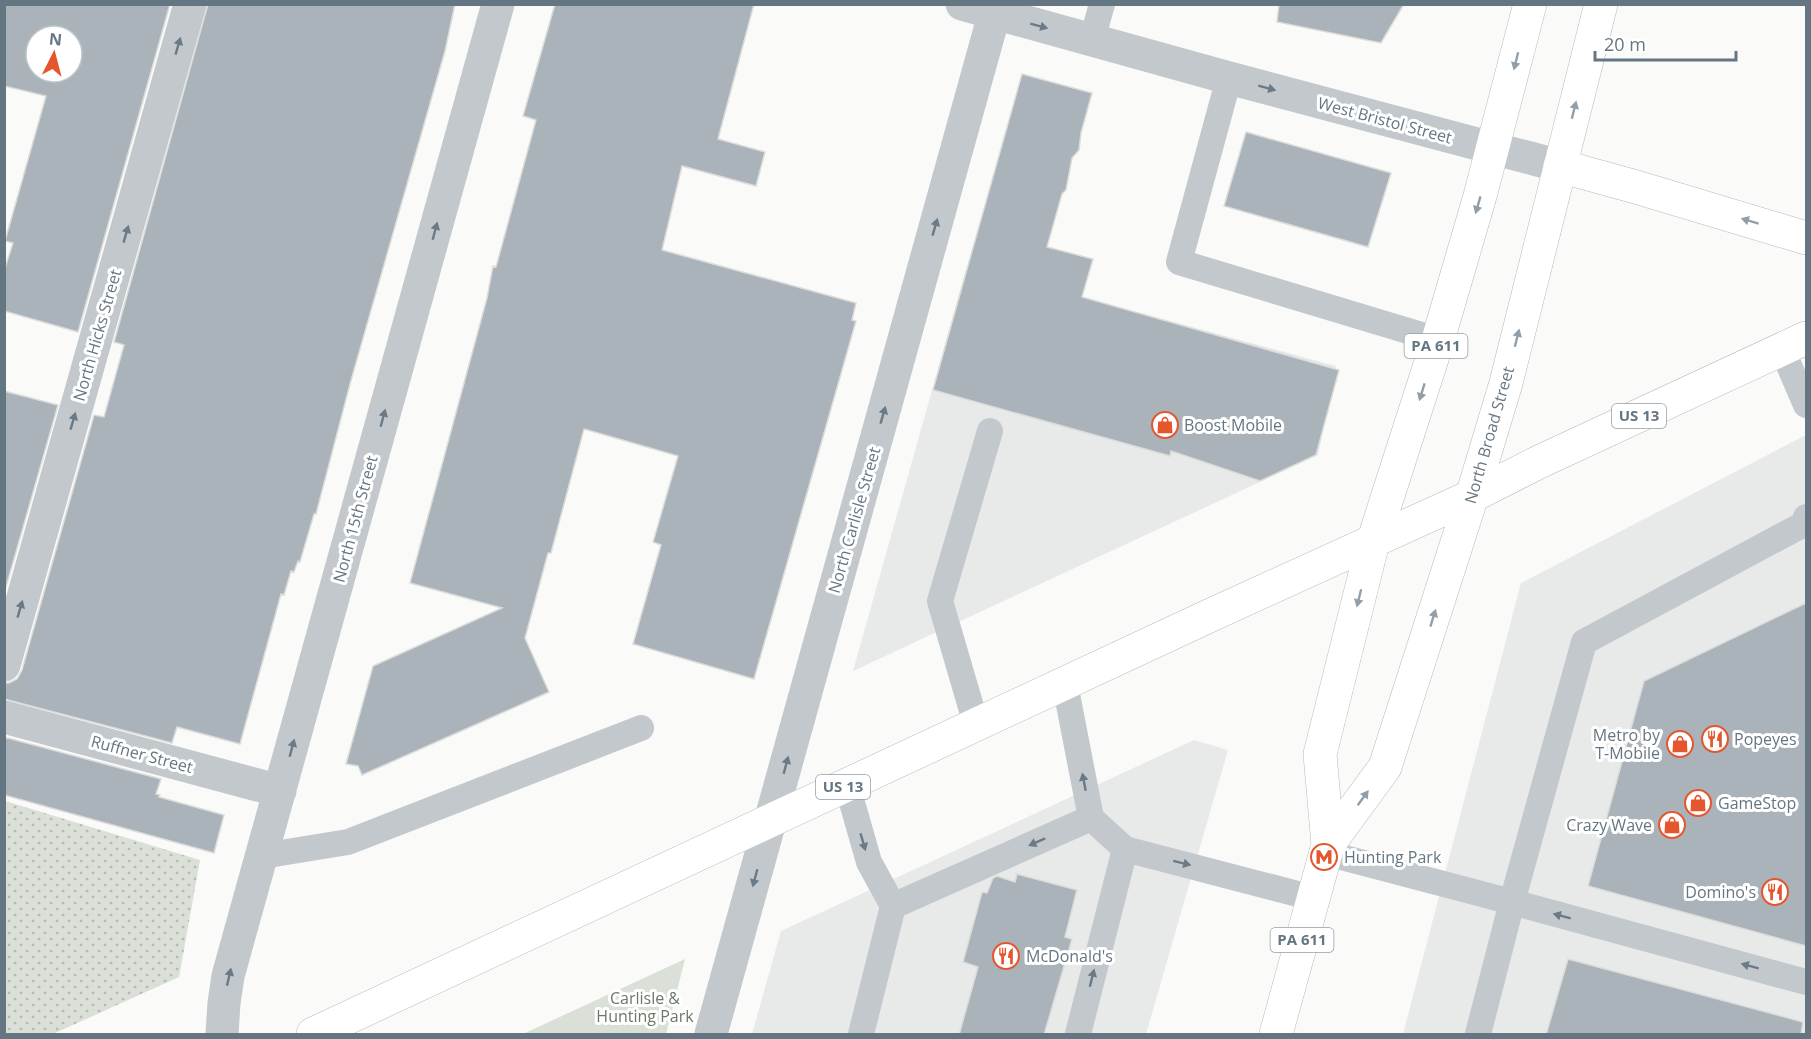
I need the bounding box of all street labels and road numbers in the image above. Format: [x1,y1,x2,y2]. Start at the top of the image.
street label: West Bristol Street [1316,92,1455,149]
street label: North Hicks Street [68,266,126,404]
road number: PA 611 [1404,334,1468,358]
street label: North Broad Street [1459,363,1519,506]
road number: US 13 [1612,404,1666,428]
street label: North Carlisle Street [823,444,885,596]
street label: North 15th Street [327,453,383,585]
street label: Ruffner Street [89,730,196,778]
road number: US 13 [816,775,870,799]
road number: PA 611 [1270,928,1334,952]

